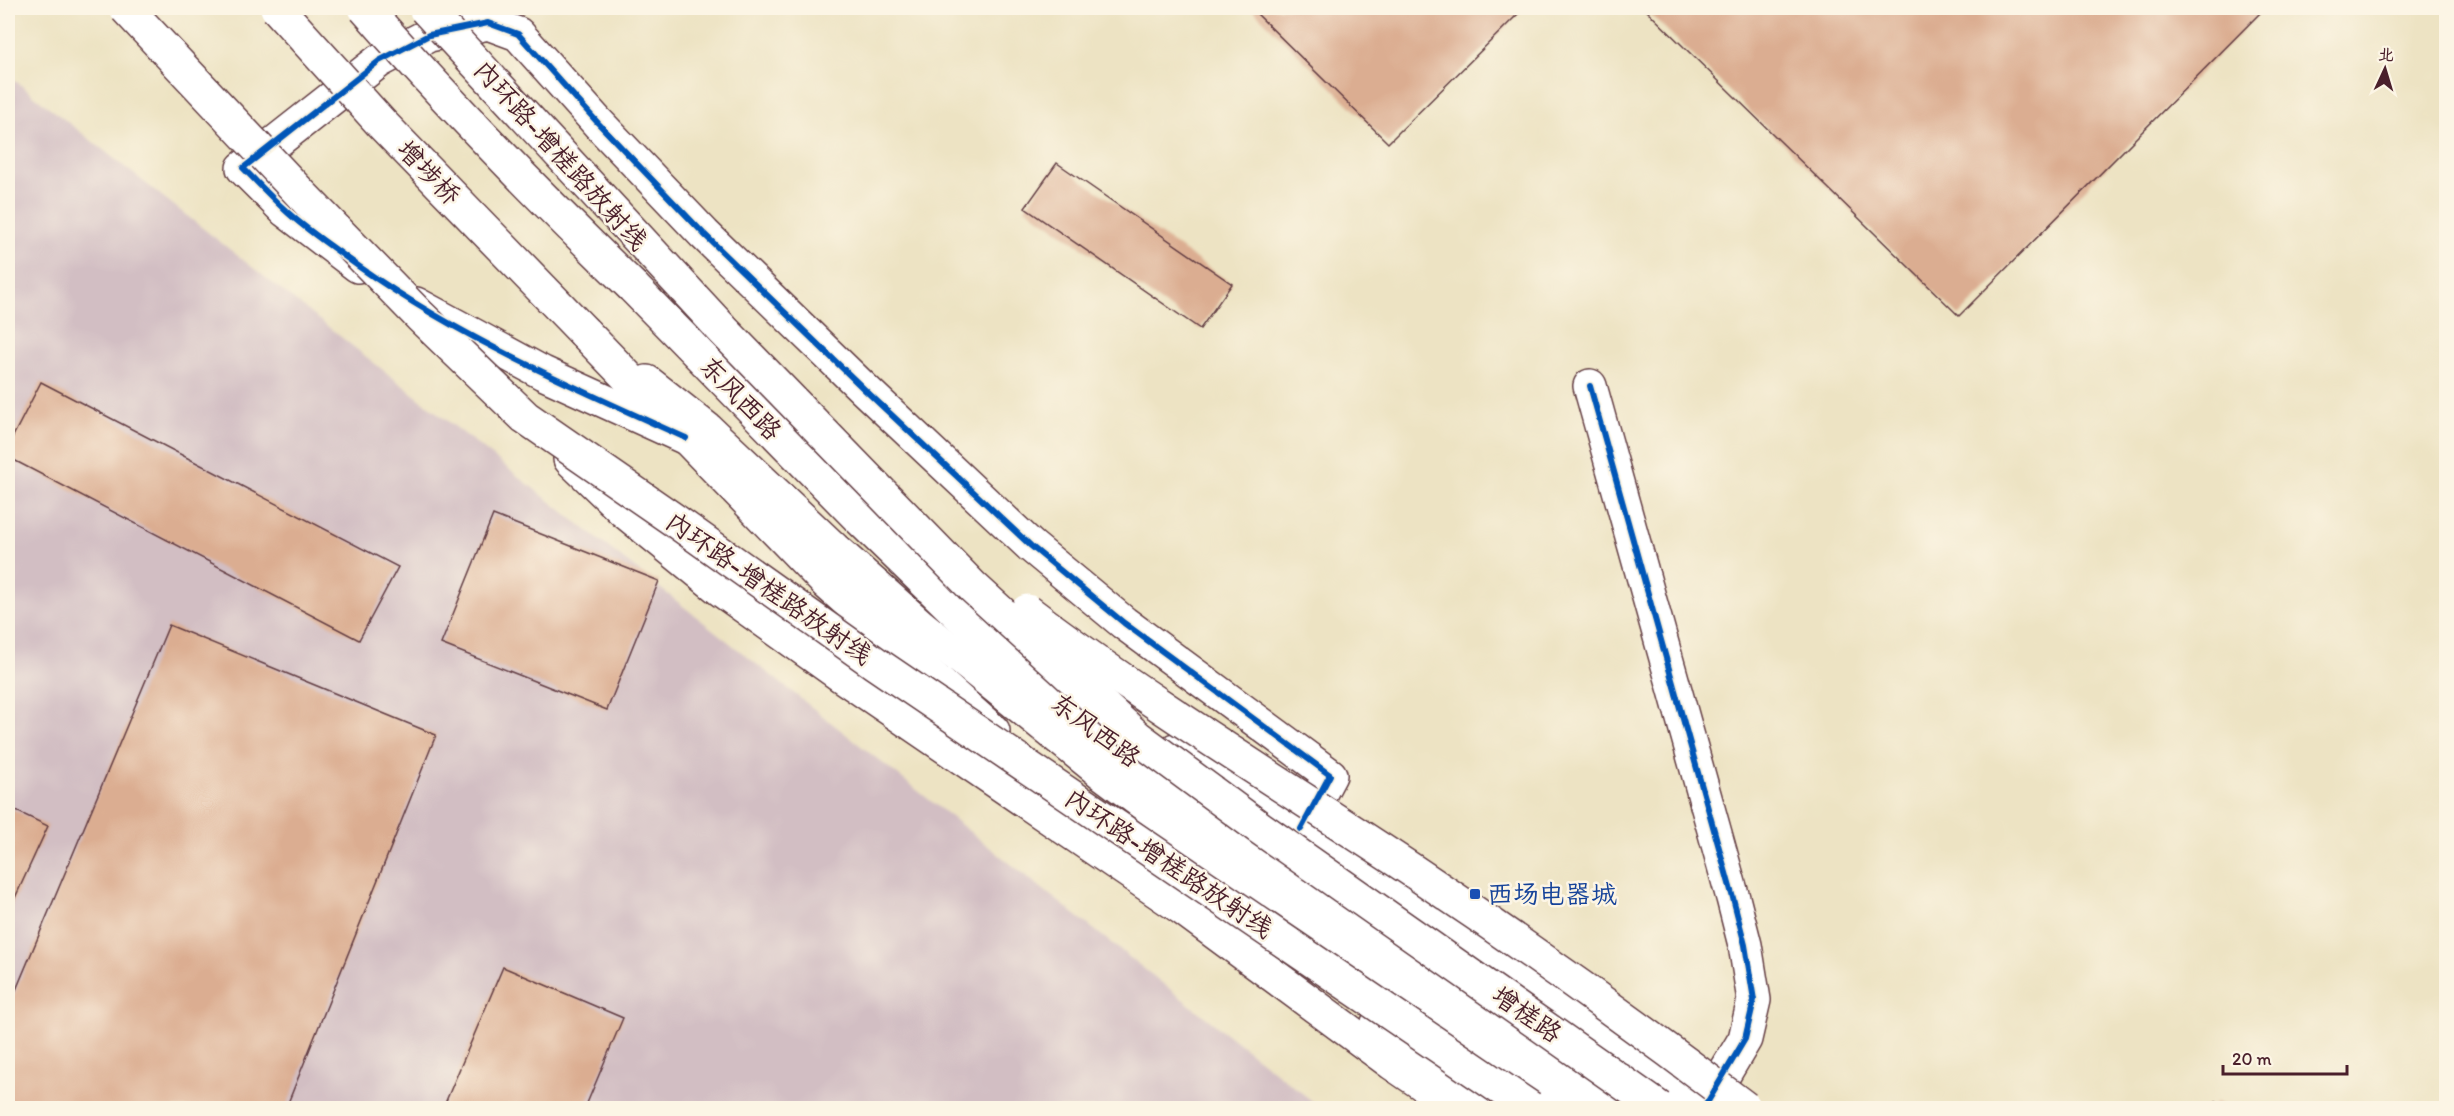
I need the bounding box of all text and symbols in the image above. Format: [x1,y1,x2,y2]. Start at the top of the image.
north arrow [2355,39,2415,99]
text: 北 [2377,44,2395,65]
street label: 内环路-增槎路放射线 [467,53,655,257]
street label: 增埗桥 [390,133,468,211]
street label: 东风西路 [693,349,789,447]
street label: 内环路-增槎路放射线 [660,505,878,671]
street label: 东风西路 [1045,686,1147,774]
street label: 内环路-增槎路放射线 [1059,781,1279,945]
place label: 西场电器城 [1487,878,1617,910]
marker: 西场电器城 [1468,887,1482,901]
street label: 增槎路 [1486,979,1568,1049]
scale bar [2223,1038,2348,1076]
text: 20 m [2232,1048,2272,1070]

